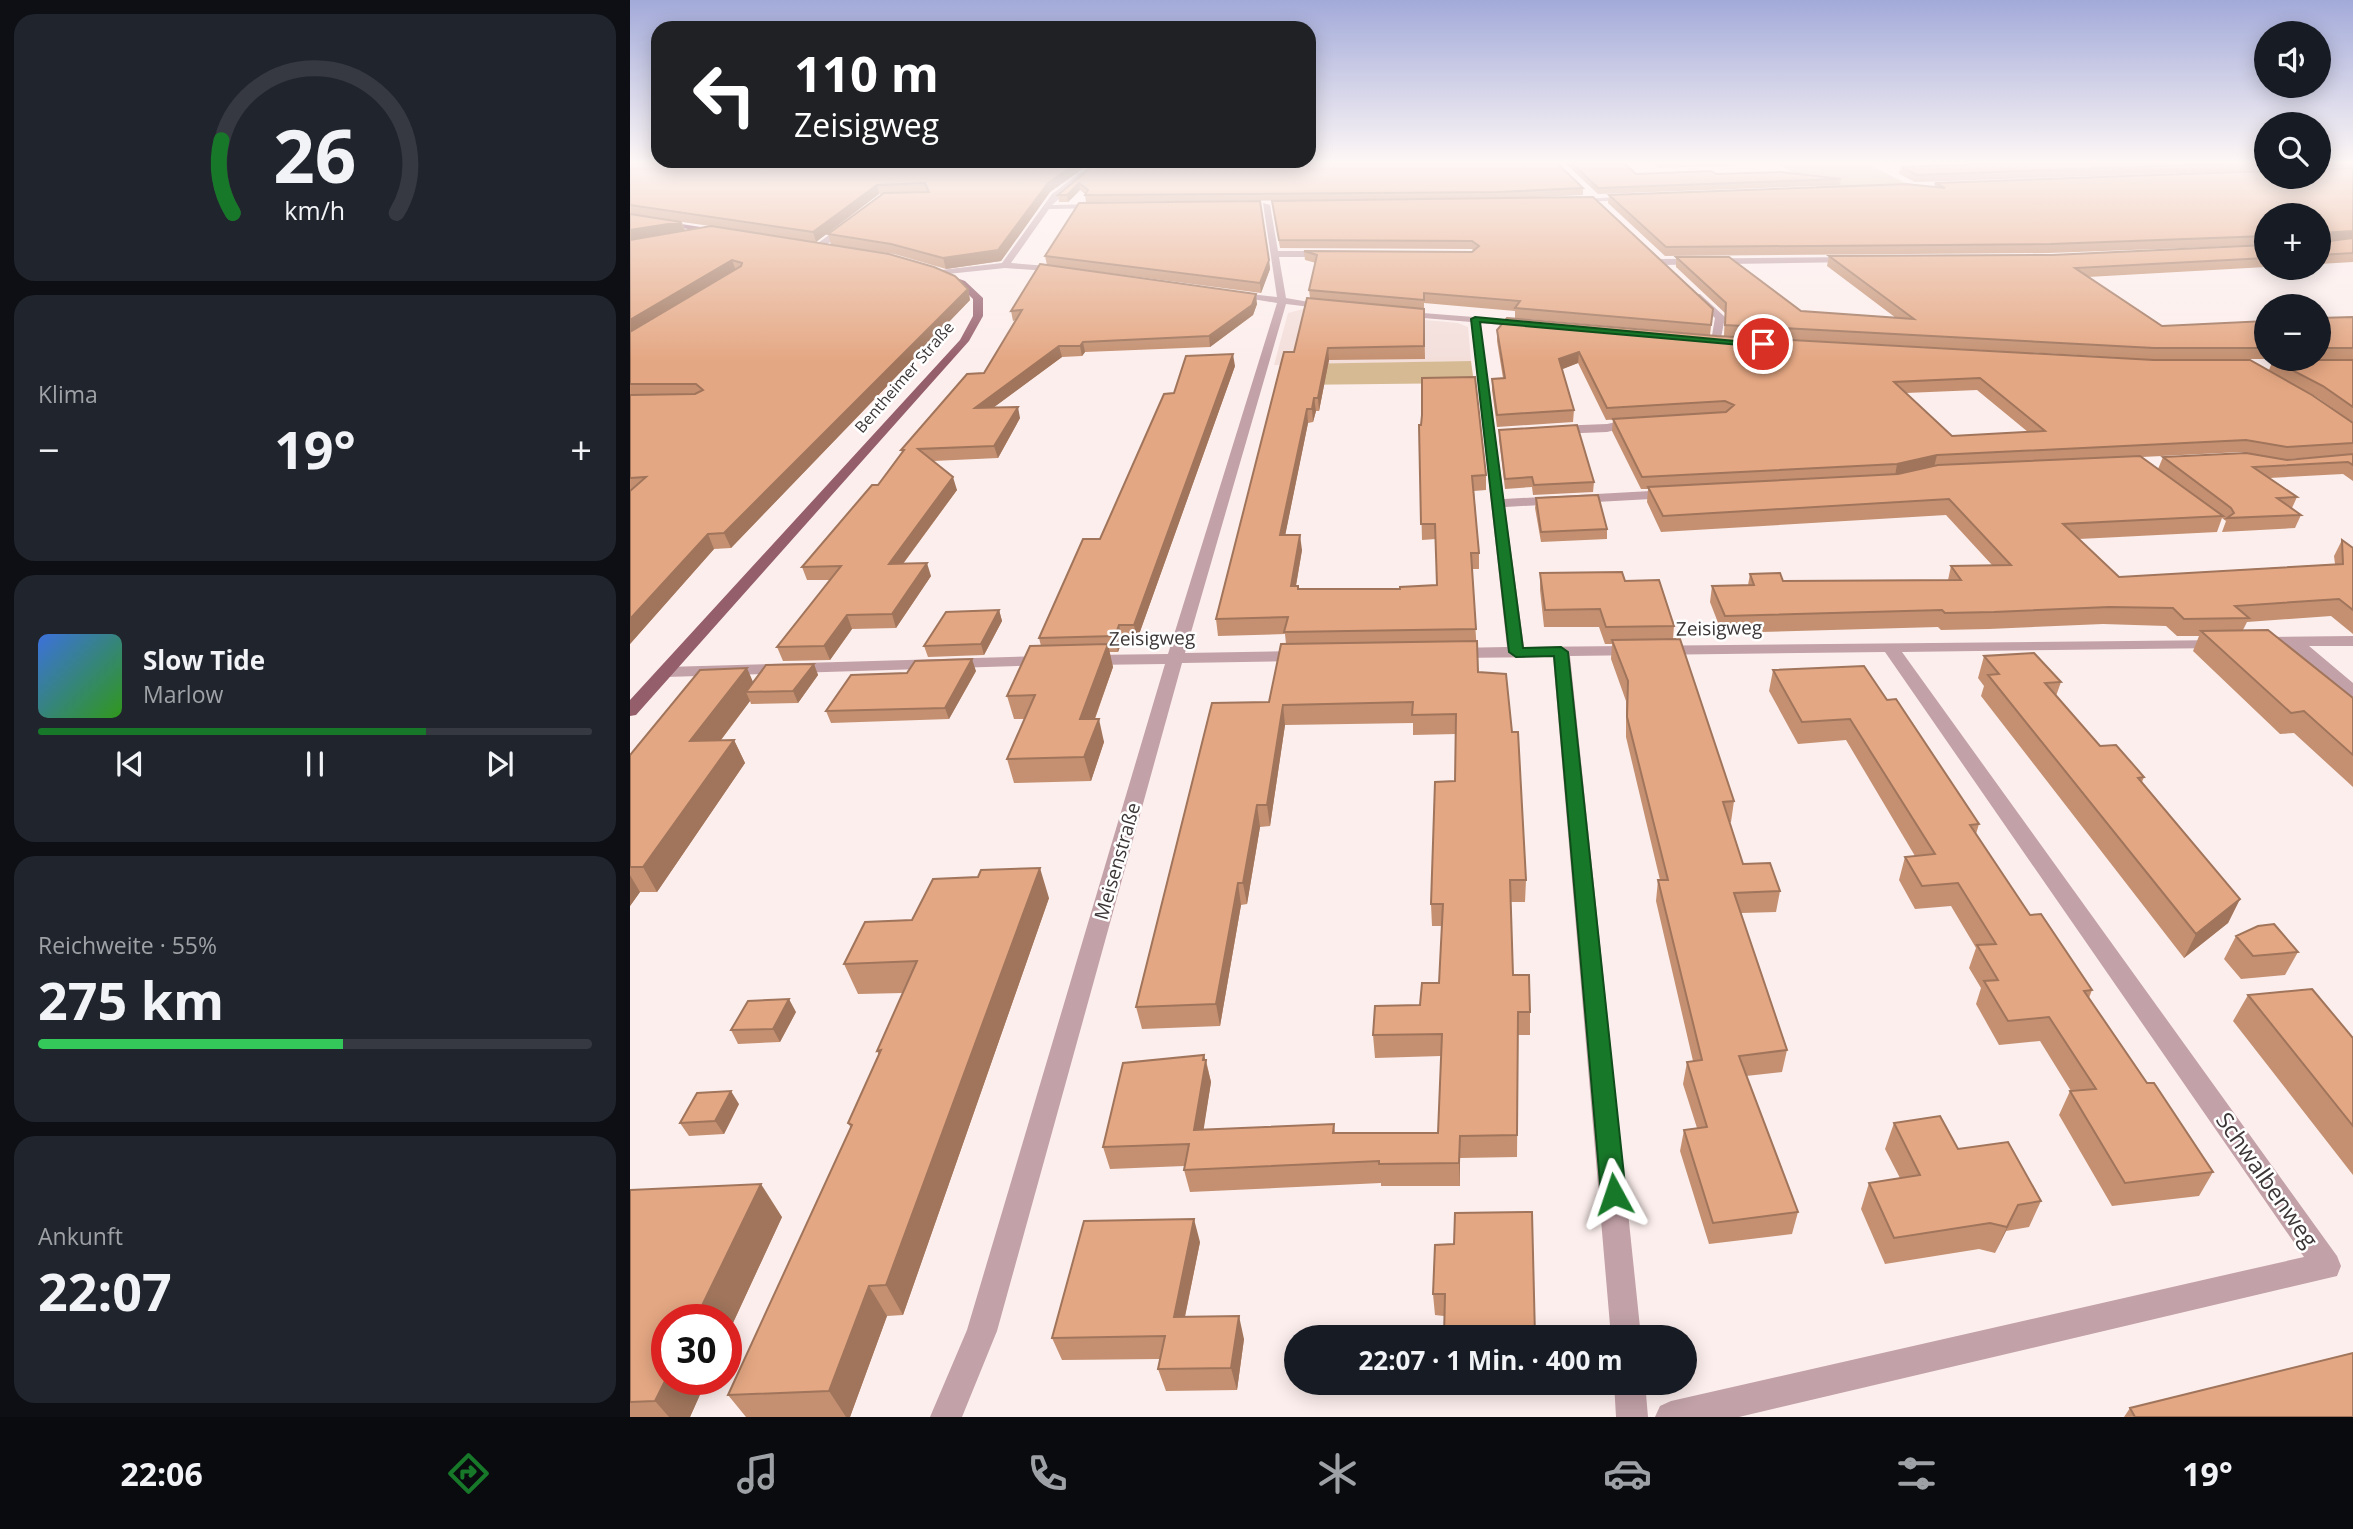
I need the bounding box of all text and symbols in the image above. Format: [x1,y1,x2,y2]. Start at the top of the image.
map controls [2254,21,2331,371]
button: sound [2254,21,2331,98]
text: 110 m [794,40,939,106]
icon: left [679,49,770,140]
text: Zeisigweg [794,103,939,146]
text: 26 [273,106,357,205]
button: search [2254,112,2331,189]
text: km/h [285,193,345,227]
button: + [2254,203,2331,280]
button: − [2254,294,2331,371]
pin [1733,314,1793,374]
street label: Bentheimer Straße [849,317,959,437]
icon: arrive [1744,325,1782,363]
text: Klima [38,378,98,410]
text: 19° [274,413,356,484]
text: − [38,423,60,475]
text: + [570,423,592,475]
street label: Zeisigweg [1676,614,1762,642]
street label: Zeisigweg [1109,624,1195,652]
text: Slow Tide [143,642,265,678]
text: Marlow [143,678,223,710]
icon: previous [111,745,149,783]
icon: pause [296,745,334,783]
icon: next [481,745,519,783]
street label: Meisenstraße [1088,799,1146,923]
text: Reichweite · 55% [38,929,217,961]
text: 275 km [38,964,224,1035]
street label: Schwalbenweg [2209,1105,2327,1254]
position arrow [1577,1157,1651,1231]
text: Ankunft [38,1220,123,1252]
text: 22:07 [38,1255,172,1326]
speed limit sign: 30 [651,1304,742,1395]
text: 22:07 · 1 Min. · 400 m [1358,1342,1623,1378]
icon: directions [444,1449,493,1498]
icon: music [733,1449,782,1498]
icon: phone [1023,1449,1072,1498]
icon: climate [1313,1449,1362,1498]
icon: car [1603,1449,1652,1498]
icon: filters [1892,1449,1941,1498]
text: 22:06 [120,1452,203,1495]
text: 19° [2182,1452,2233,1495]

